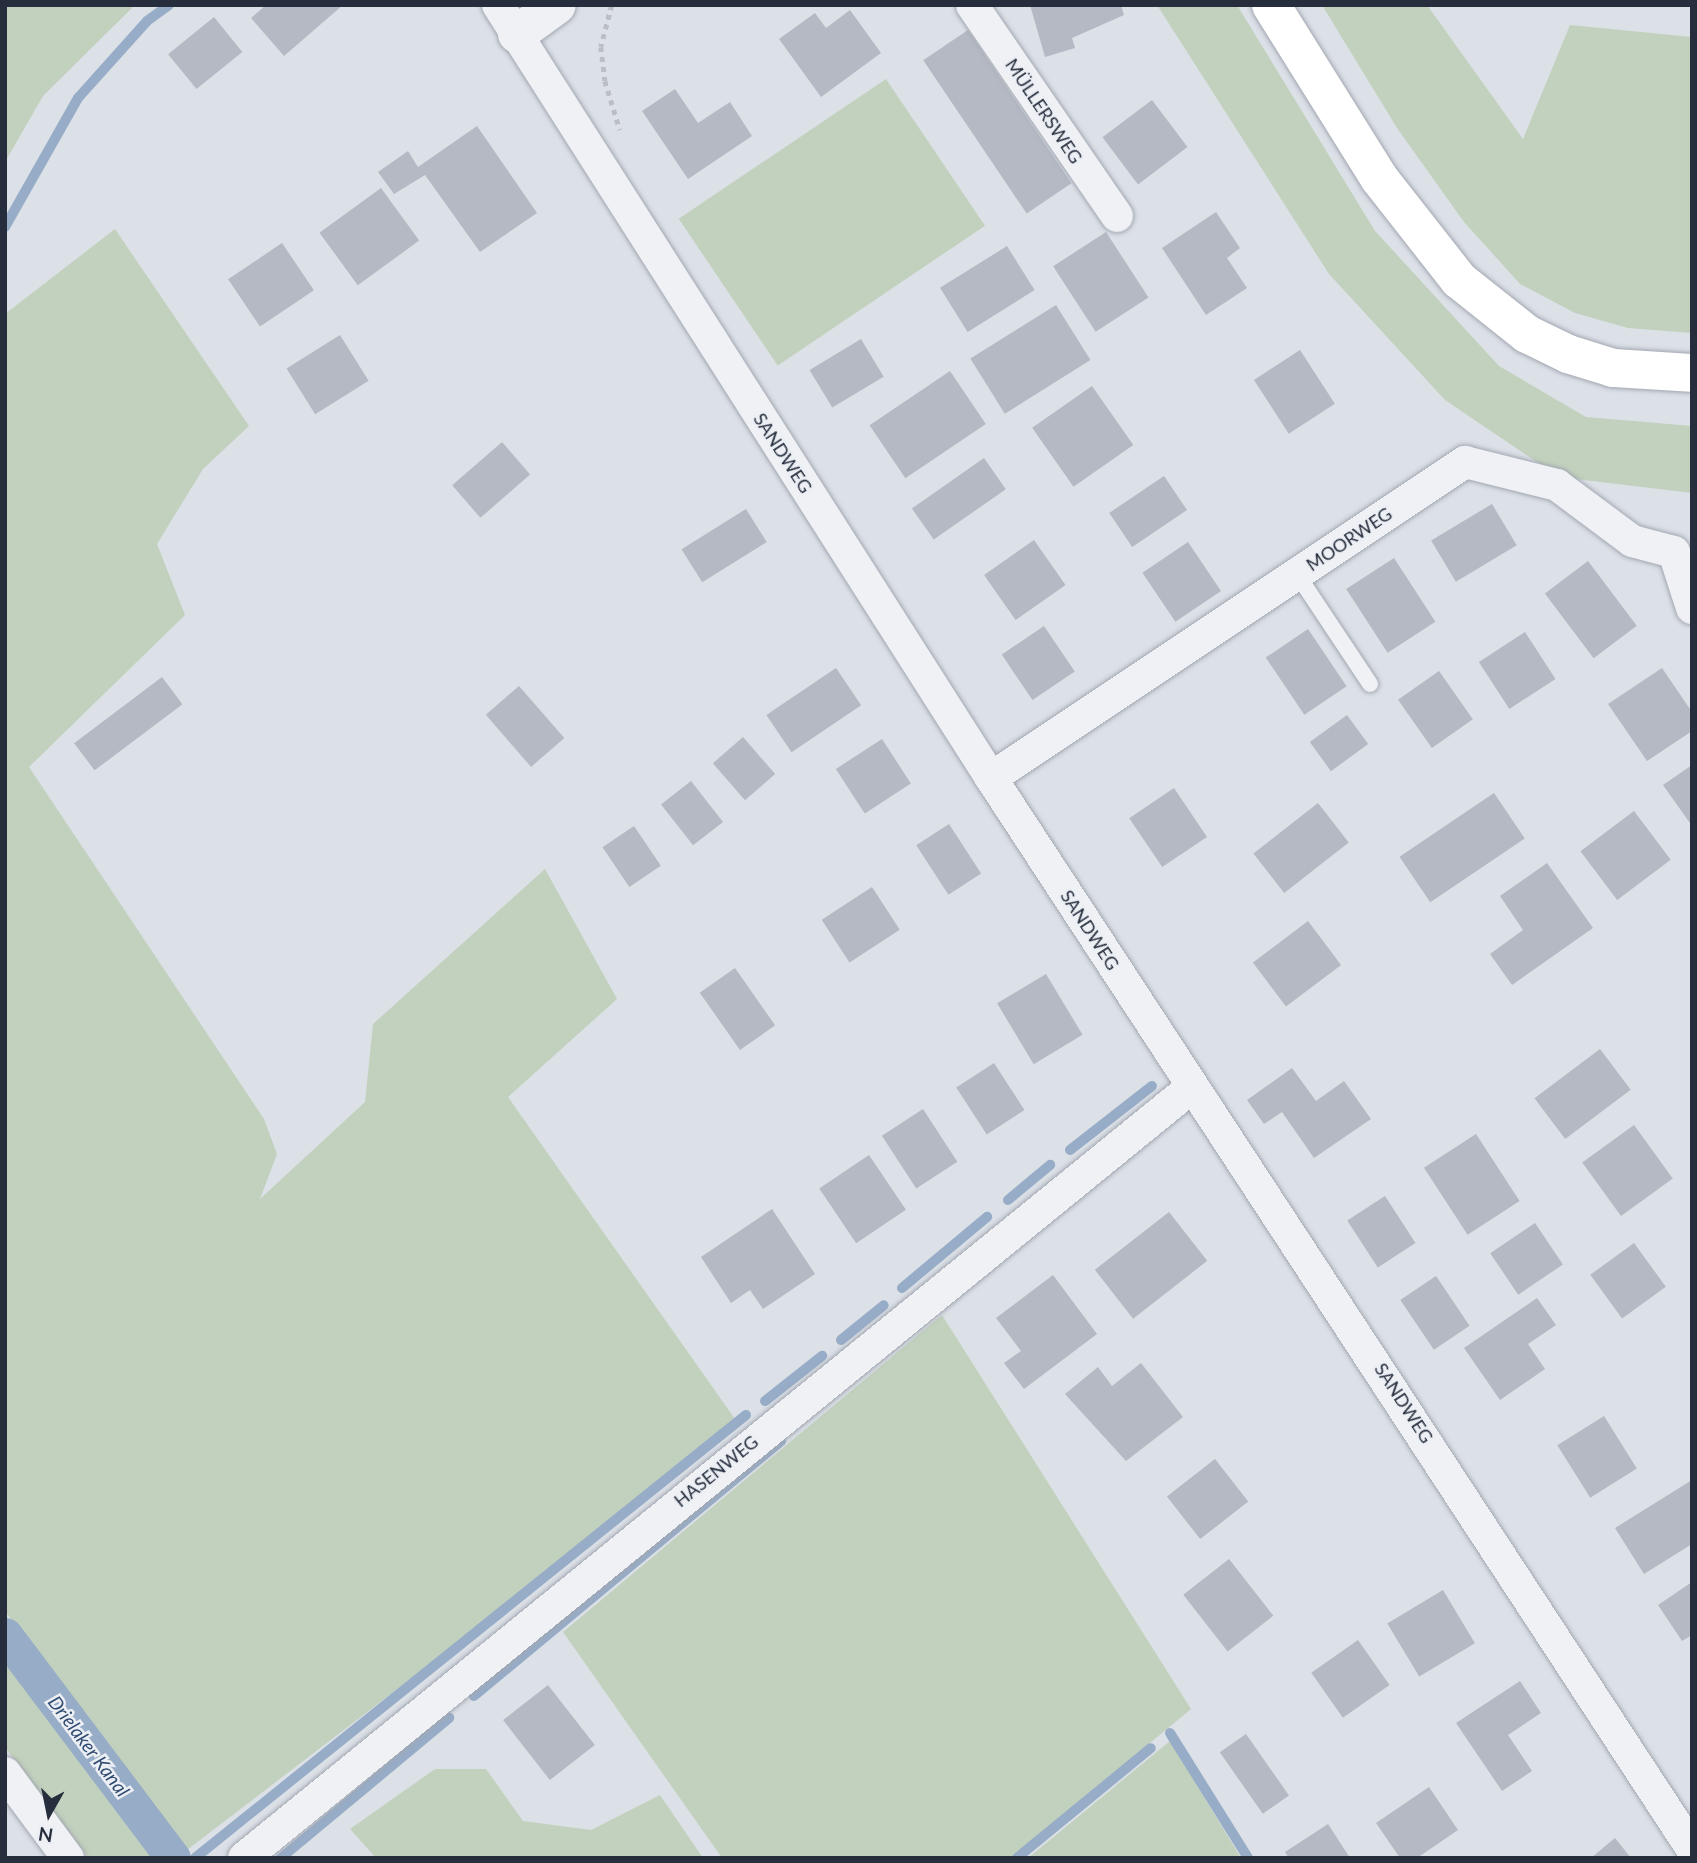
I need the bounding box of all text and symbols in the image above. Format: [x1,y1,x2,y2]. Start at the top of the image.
street label: MÜLLERSWEG [1001,55,1087,167]
street label: SANDWEG [749,409,817,497]
street label: MOORWEG [1302,503,1396,575]
street label: SANDWEG [1056,886,1124,974]
street label: SANDWEG [1370,1359,1438,1447]
street label: HASENWEG [670,1431,762,1511]
water label: Drielaker Kanal [44,1691,134,1801]
north arrow [14,1779,84,1849]
text: N [37,1823,55,1848]

